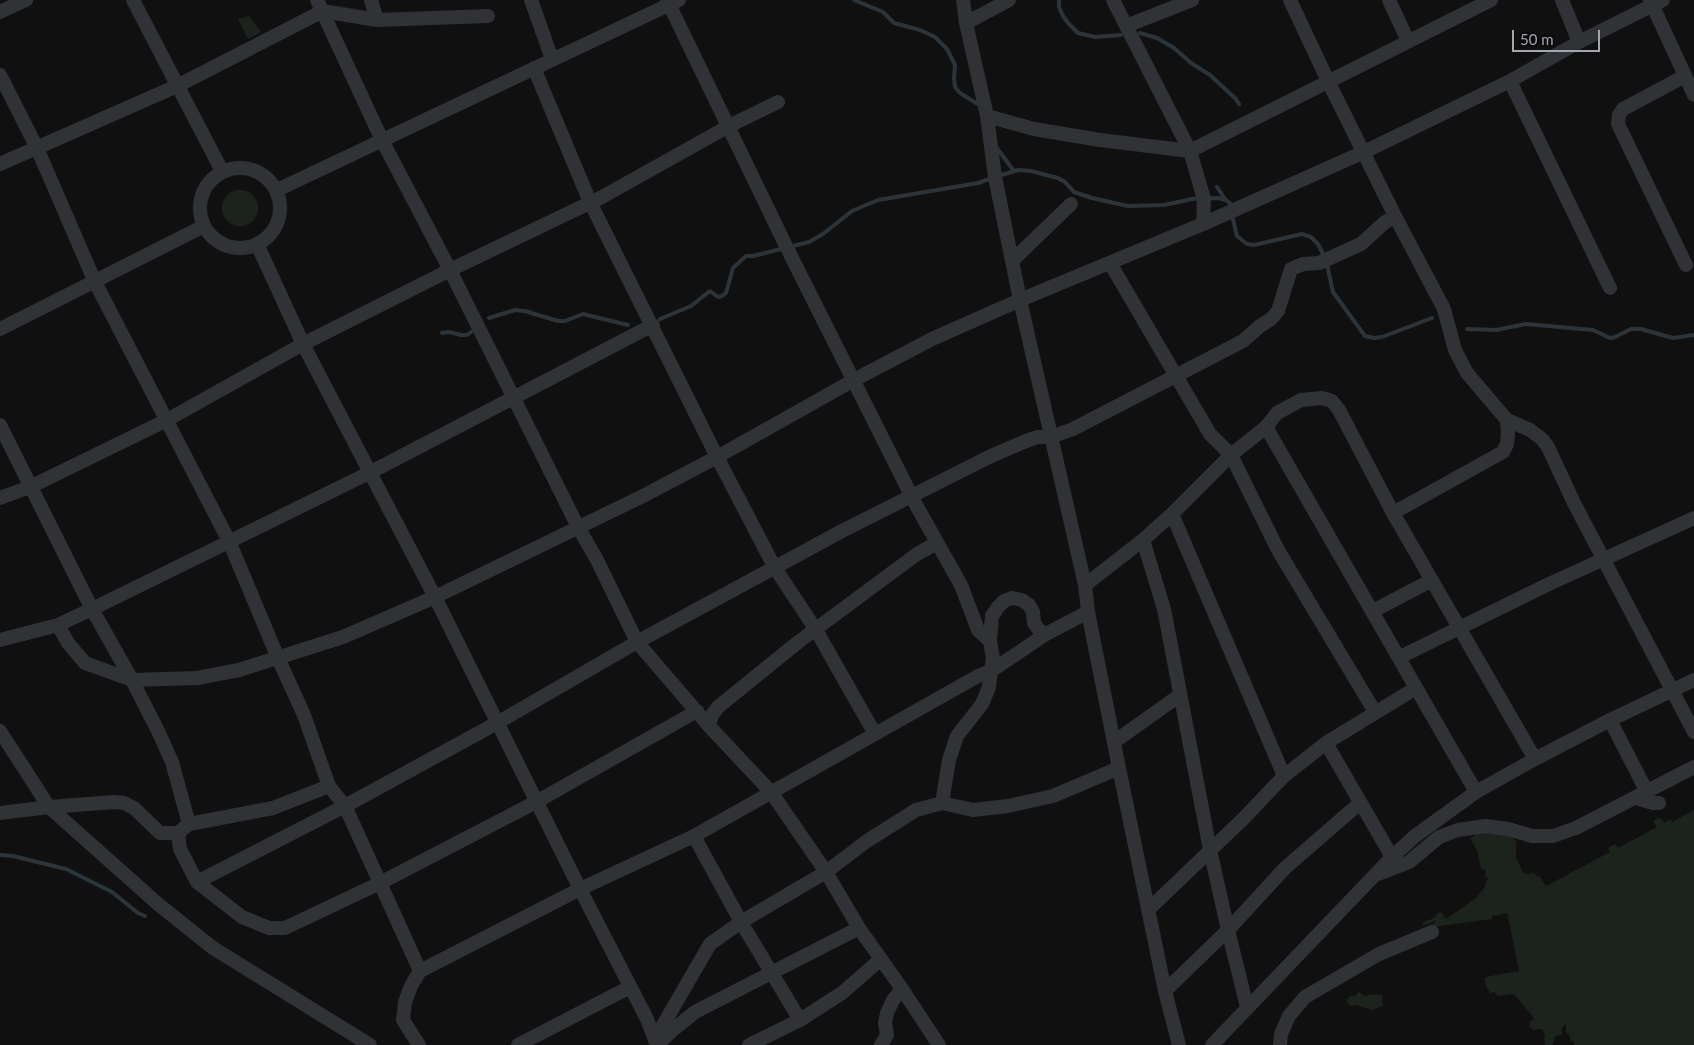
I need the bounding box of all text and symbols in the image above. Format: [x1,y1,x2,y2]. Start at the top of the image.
scale bar [1514,20,1602,52]
text: 50 m [1520,30,1554,48]

